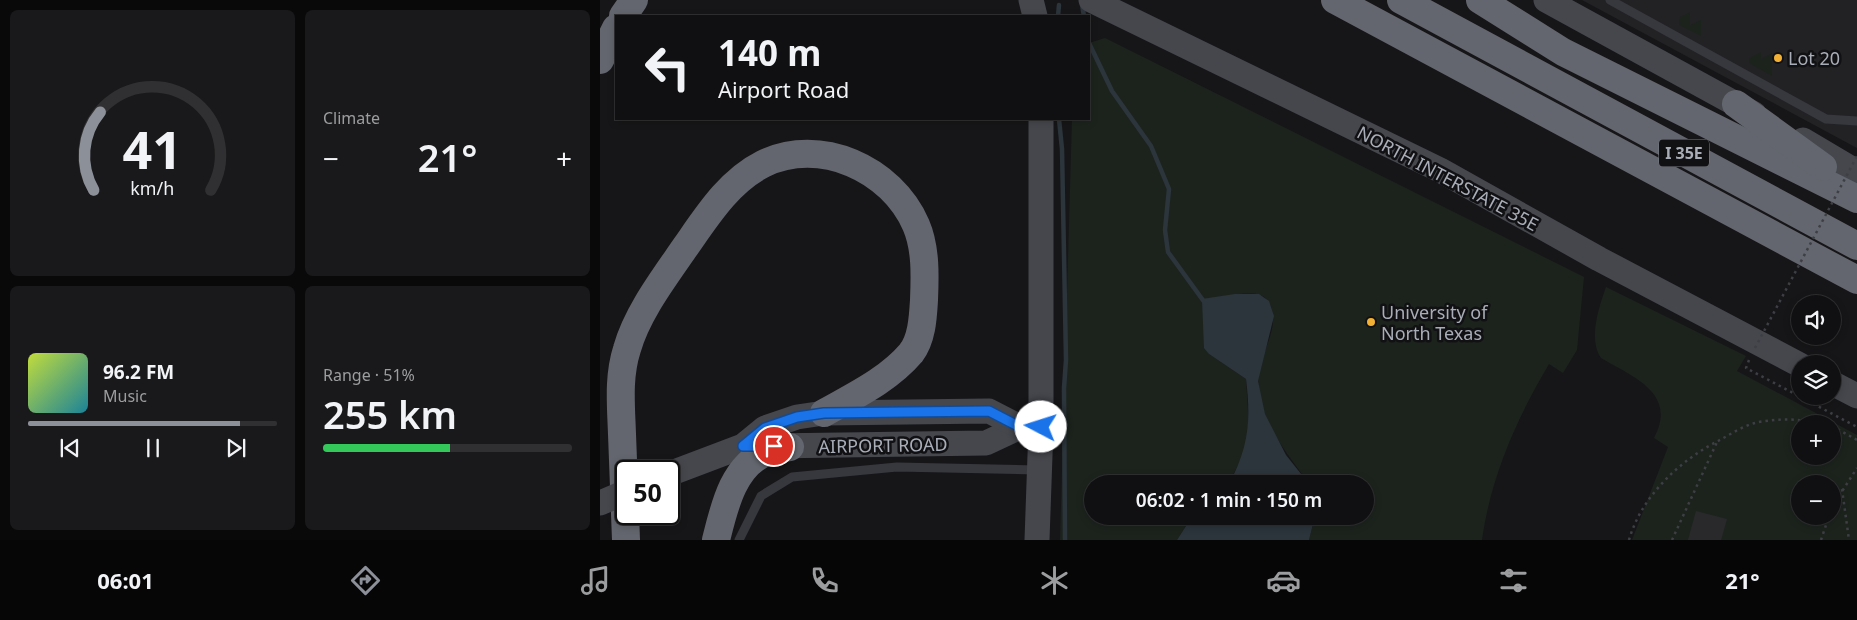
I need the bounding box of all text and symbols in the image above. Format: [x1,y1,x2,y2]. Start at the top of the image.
text: 140 m [718,29,821,76]
icon: left [635,35,700,100]
place label: Lot 20 [1788,46,1840,70]
marker: Lot 20 [1772,52,1784,64]
text: Airport Road [718,74,849,104]
text: Climate [323,107,380,129]
text: 41 [123,113,182,184]
street label: NORTH INTERSTATE 35E [1353,120,1543,236]
text: 21° [418,131,477,183]
text: − [323,139,339,177]
text: + [556,139,572,177]
road number: I 35E [1659,140,1709,167]
text: km/h [131,176,174,200]
map controls [1791,295,1841,525]
button: sound [1791,295,1841,345]
place label: University of North Texas [1381,300,1488,345]
marker: University of North Texas [1365,316,1377,328]
button: layers [1791,355,1841,405]
text: 96.2 FM [103,359,174,385]
text: Range · 51% [323,364,415,386]
text: Music [103,385,147,407]
text: 255 km [323,388,457,440]
position arrow [1014,400,1066,452]
button: + [1791,415,1841,465]
pin [753,425,795,467]
icon: arrive [760,432,788,460]
street label: AIRPORT ROAD [818,432,948,458]
icon: previous [56,434,84,462]
icon: pause [139,434,167,462]
icon: next [222,434,250,462]
speed limit sign: 50 [615,460,680,525]
button: − [1791,475,1841,525]
text: 06:02 · 1 min · 150 m [1136,487,1322,513]
icon: directions [348,563,383,598]
icon: music [578,563,613,598]
icon: phone [807,563,842,598]
icon: climate [1037,563,1072,598]
icon: car [1266,563,1301,598]
icon: filters [1496,563,1531,598]
text: 06:01 [97,565,154,595]
text: 21° [1725,565,1760,595]

